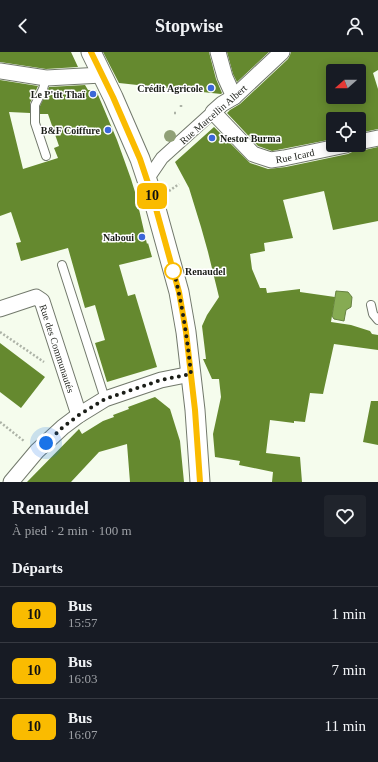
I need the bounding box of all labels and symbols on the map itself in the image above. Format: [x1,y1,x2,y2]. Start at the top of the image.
north arrow [326,64,366,104]
street label: Rue Marcellin Albert [178,82,249,146]
place label: Crédit Agricole [137,83,204,94]
marker: Crédit Agricole [206,83,216,93]
place label: Le P'tit Thaï [31,89,85,100]
marker: Le P'tit Thaï [88,89,98,99]
place label: B&F Coiffure [41,125,101,136]
marker: B&F Coiffure [103,125,113,135]
marker: Nestor Burma [207,133,217,143]
place label: Nestor Burma [220,133,281,144]
street label: Rue Icard [275,147,315,165]
line badge: 10 [134,183,170,209]
place label: Naboui [103,232,134,243]
marker: Naboui [137,232,147,242]
marker: Renaudel [164,262,182,280]
place label: Renaudel [185,266,226,277]
street label: Rue des Communautés [37,303,76,394]
your location [36,433,56,453]

